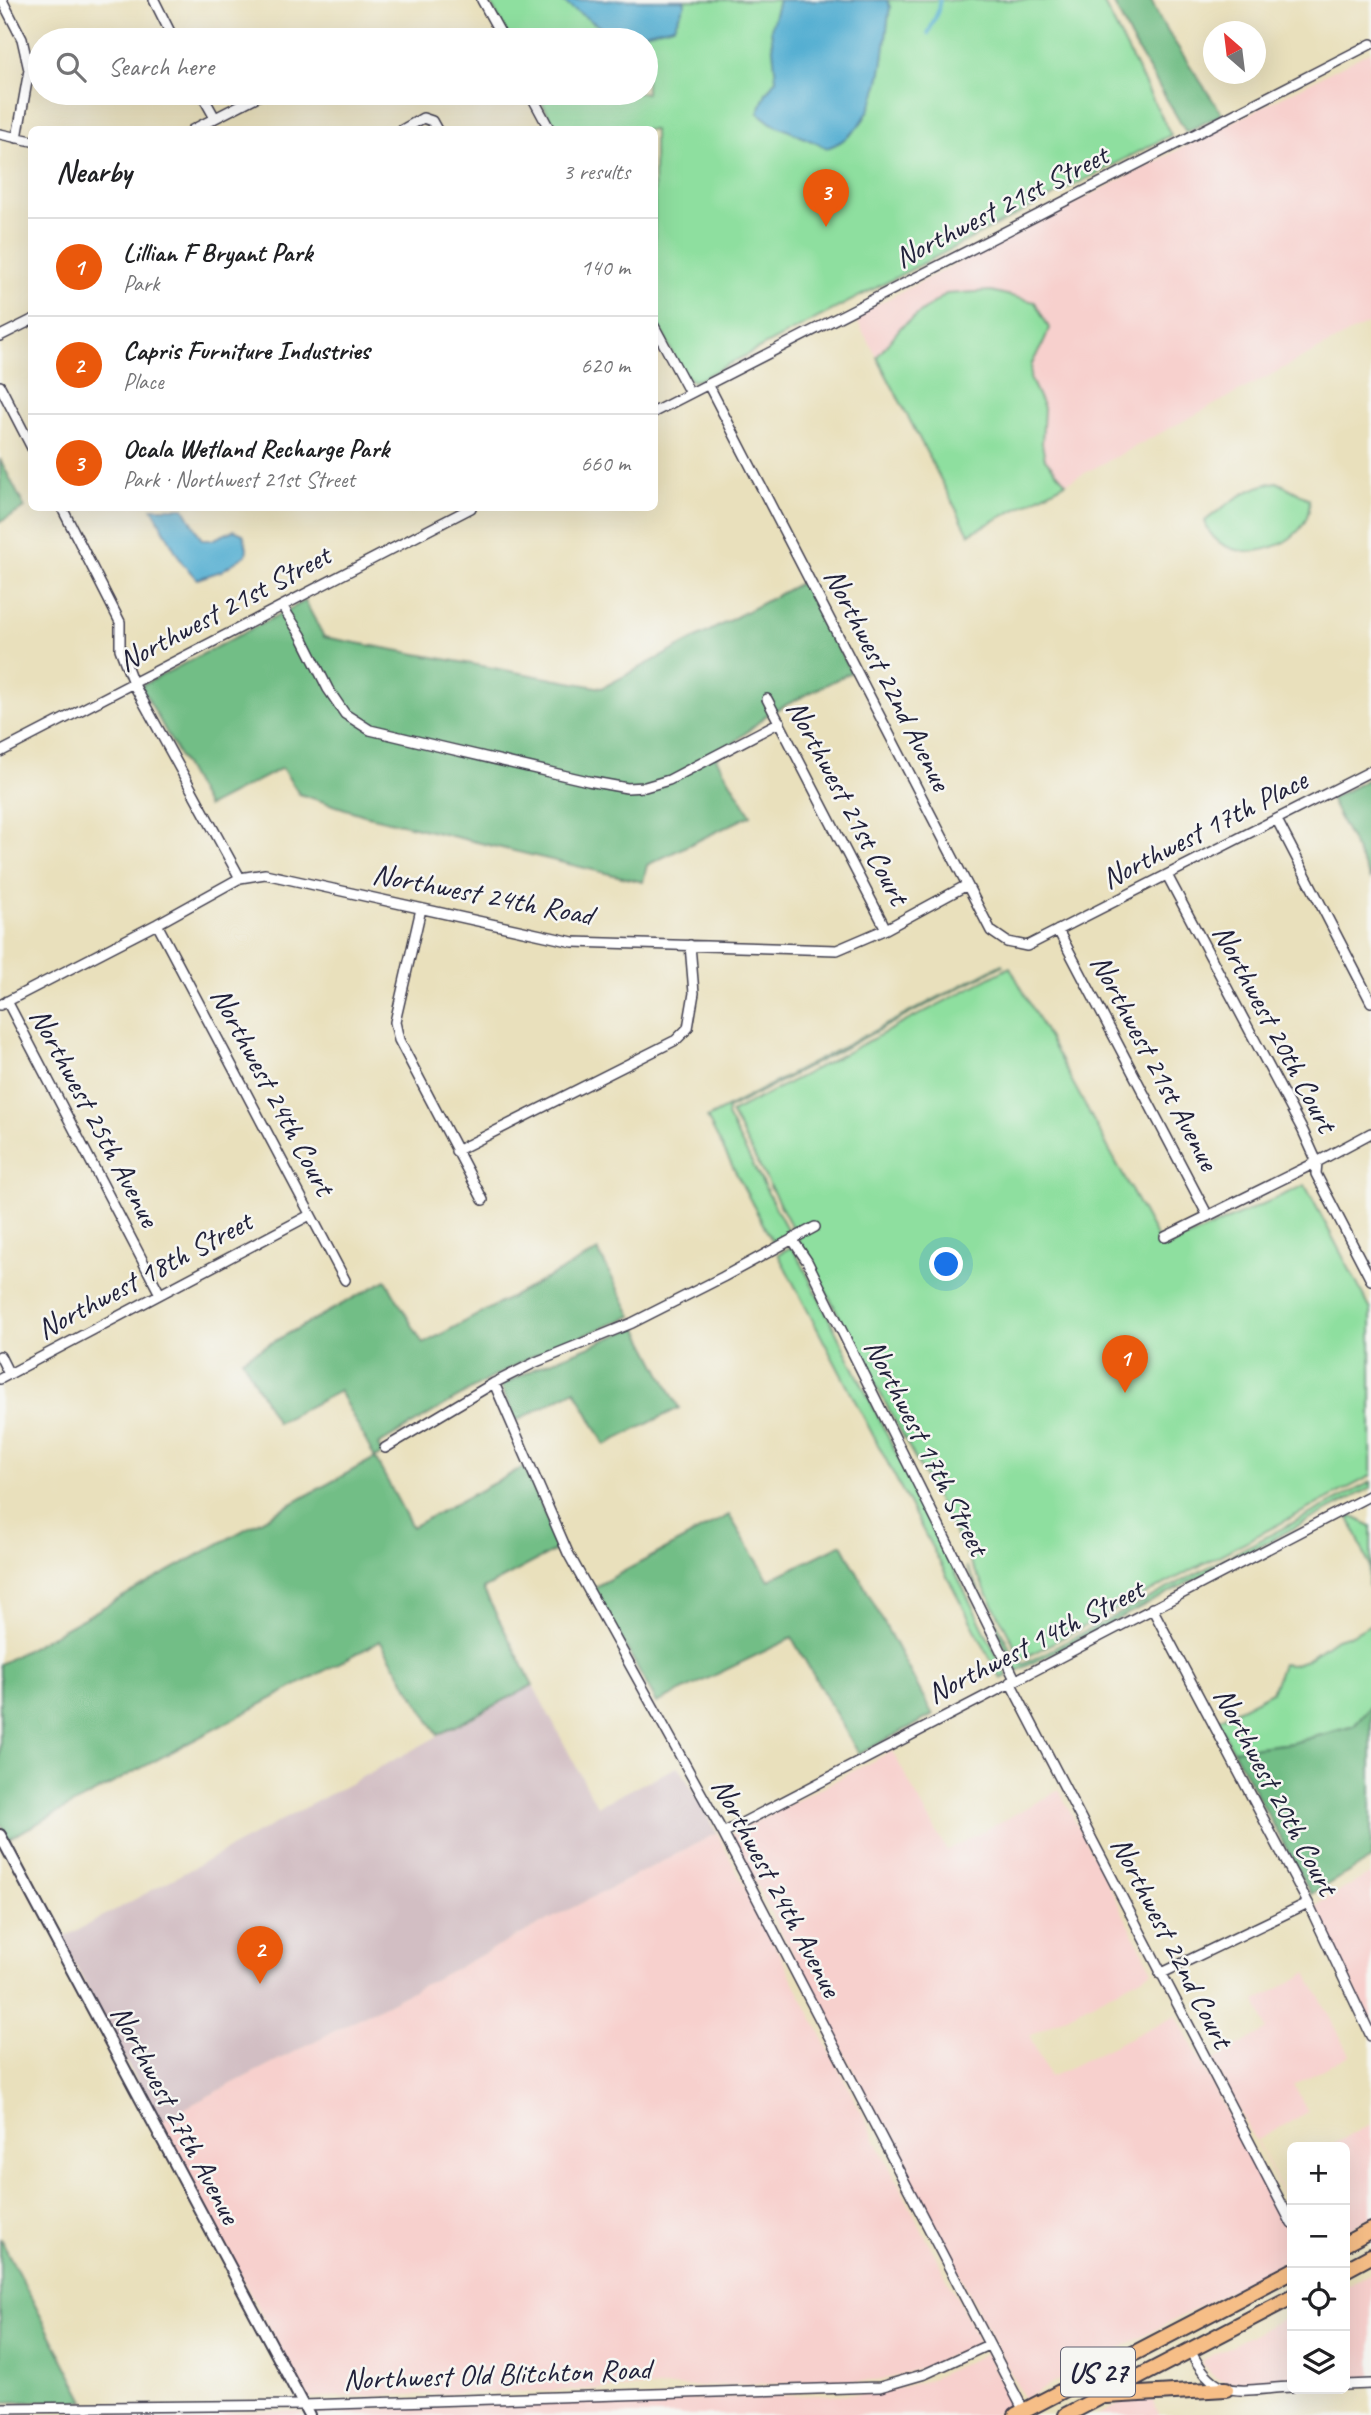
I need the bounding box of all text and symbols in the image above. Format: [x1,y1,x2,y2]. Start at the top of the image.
north arrow [1203,21,1266,84]
search box [28,28,658,105]
icon: search [52,48,90,86]
text: Search here [108,50,214,83]
street label: Northwest 21st Street [888,134,1117,276]
text: Nearby [56,153,132,191]
text: 3 results [563,157,630,186]
pin: 3 [803,169,849,227]
text: Lillian F Bryant Park [123,236,312,269]
text: 1 [74,253,84,282]
text: 140 m [581,253,630,282]
text: Park [123,269,159,298]
text: Capris Furniture Industries [123,334,370,367]
text: 2 [74,351,84,380]
text: 620 m [581,351,630,380]
text: Place [123,367,163,396]
text: Ocala Wetland Recharge Park [123,432,389,465]
text: 3 [74,449,84,478]
text: 660 m [581,449,630,478]
text: Park · Northwest 21st Street [123,465,355,494]
street label: Northwest 21st Street [111,535,339,680]
street label: Northwest 22nd Avenue [816,562,961,798]
street label: Northwest 21st Court [778,693,919,914]
street label: Northwest 17th Place [1095,760,1315,897]
street label: Northwest 24th Road [370,854,601,935]
street label: Northwest 20th Court [1204,918,1347,1141]
street label: Northwest 21st Avenue [1082,948,1229,1178]
street label: Northwest 24th Court [202,981,345,1204]
street label: Northwest 25th Avenue [21,1001,170,1235]
street label: Northwest 18th Street [30,1201,261,1348]
your location [929,1247,963,1281]
street label: Northwest 17th Street [856,1332,999,1564]
pin: 1 [1102,1335,1148,1393]
street label: Northwest 14th Street [920,1569,1152,1712]
street label: Northwest 20th Court [1205,1681,1348,1904]
street label: Northwest 24th Avenue [703,1771,852,2005]
street label: Northwest 22nd Court [1102,1830,1243,2057]
pin: 2 [237,1926,283,1984]
street label: Northwest 27th Avenue [102,1998,251,2232]
map controls [1287,2142,1350,2394]
button: + [1287,2142,1350,2205]
button: − [1287,2205,1350,2268]
button: locate [1287,2268,1350,2331]
button: layers [1287,2331,1350,2394]
road number: US 27 [1061,2348,1135,2396]
street label: Northwest Old Blitchton Road [342,2349,656,2398]

